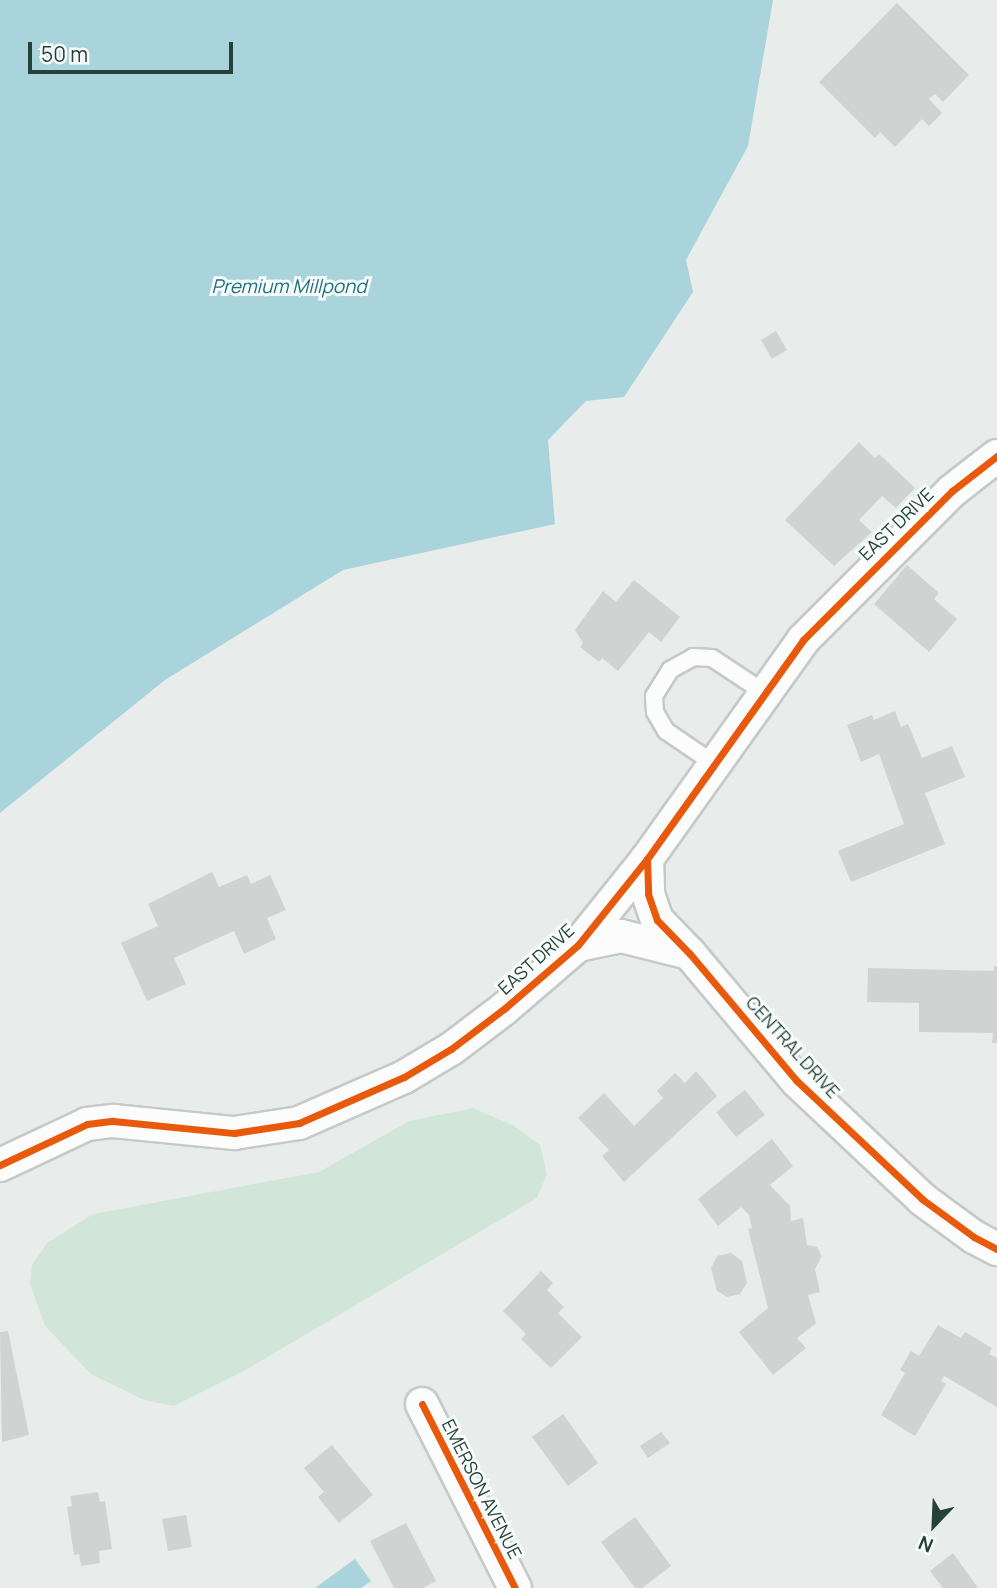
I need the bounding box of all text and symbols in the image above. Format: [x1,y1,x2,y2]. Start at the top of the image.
scale bar [32,28,236,72]
text: 50 m [41,40,88,68]
water label: Premium Millpond [212,276,366,298]
street label: EAST DRIVE [854,483,938,565]
street label: EAST DRIVE [493,919,579,999]
street label: CENTRAL DRIVE [741,991,845,1103]
street label: EMERSON AVENUE [438,1416,526,1562]
north arrow [899,1490,969,1560]
text: N [914,1530,937,1559]

